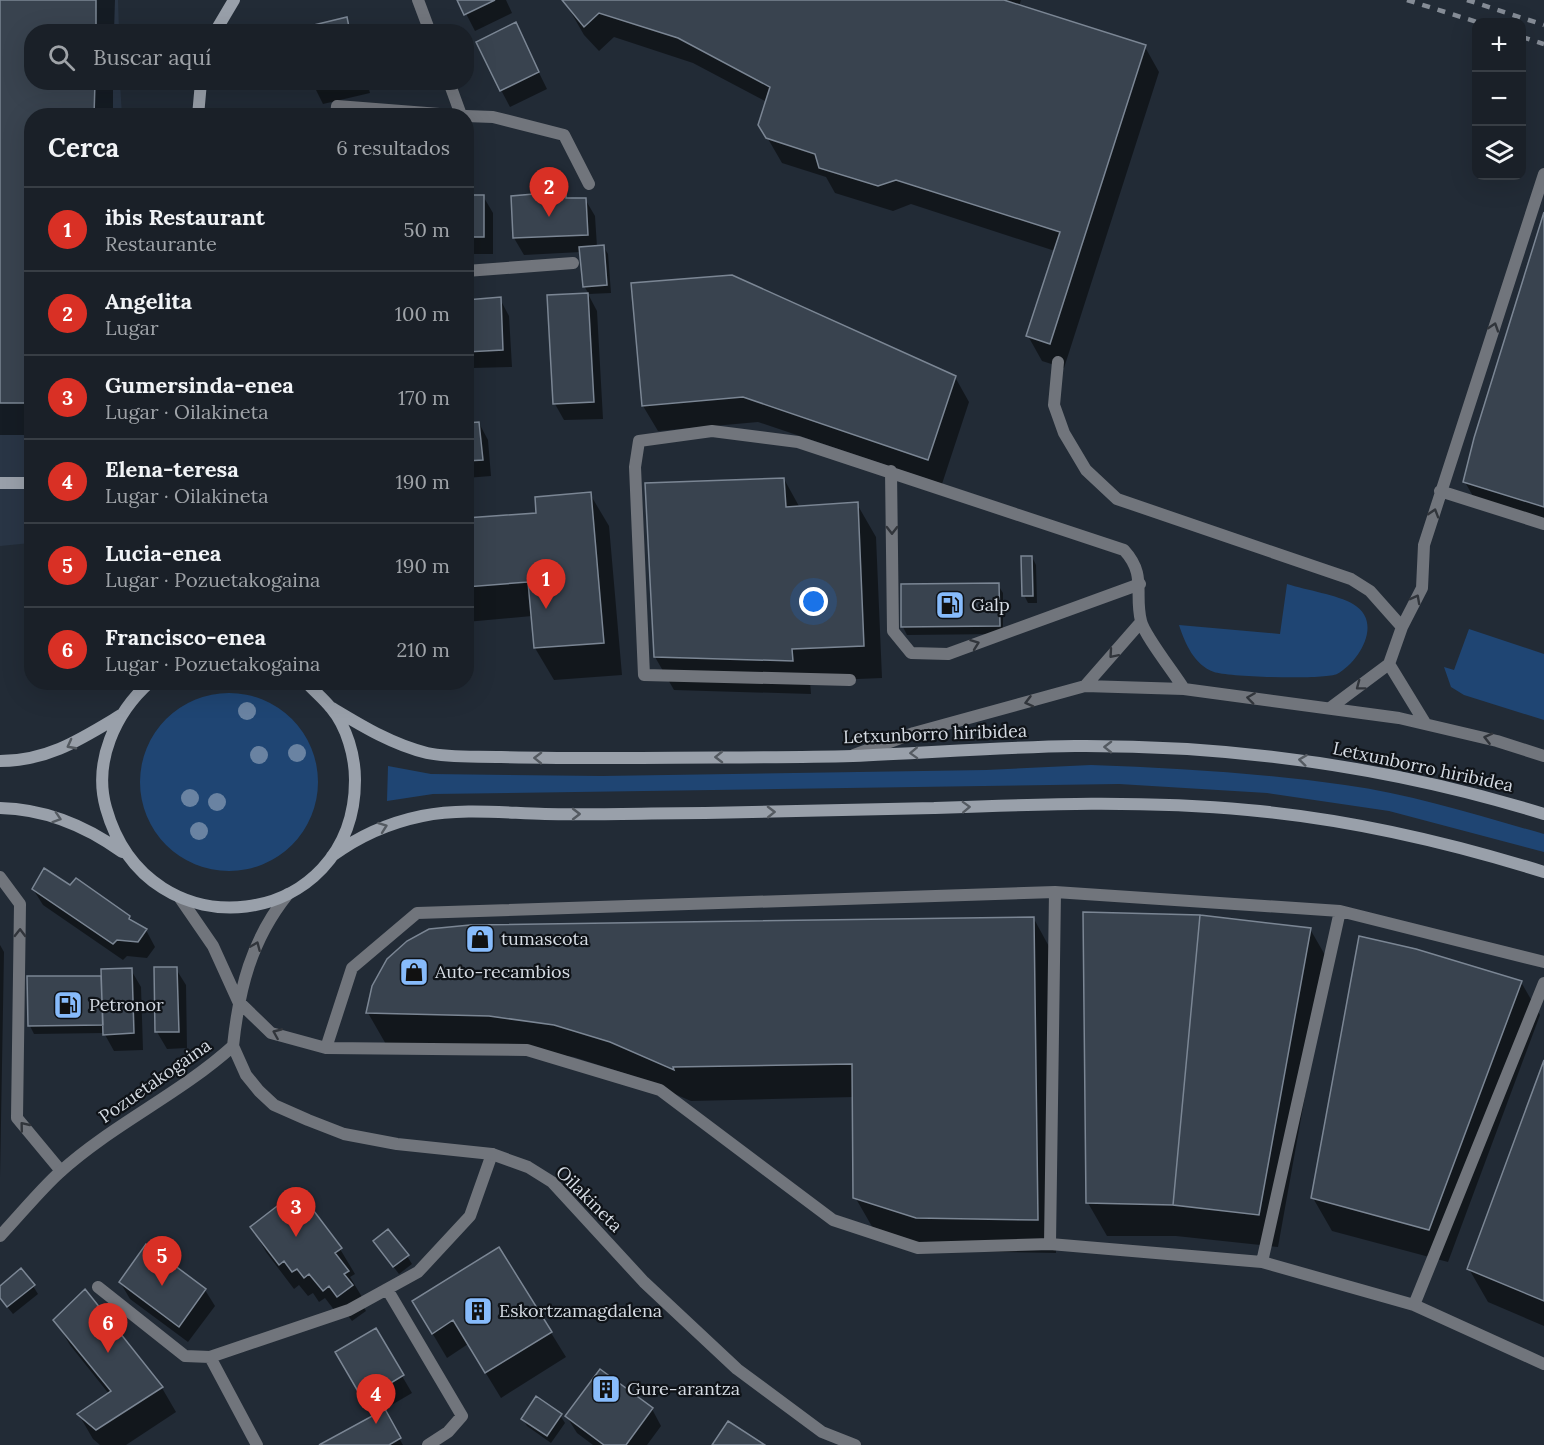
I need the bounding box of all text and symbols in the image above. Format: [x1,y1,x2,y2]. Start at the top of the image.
map controls [1472,18,1526,180]
button: + [1472,18,1526,72]
search box [24,24,474,90]
icon: search [45,41,78,74]
text: Buscar aquí [93,43,211,71]
button: − [1472,72,1526,126]
button: layers [1472,126,1526,180]
text: Cerca [48,131,119,164]
text: 6 resultados [336,135,450,160]
pin: 2 [530,168,568,217]
text: ibis Restaurant [105,203,265,231]
text: 1 [63,217,72,242]
text: 50 m [404,217,450,242]
text: Restaurante [105,231,217,256]
text: Angelita [105,287,192,315]
text: 2 [62,301,73,326]
text: 100 m [395,301,450,326]
text: Lugar [105,315,159,340]
one-way arrow [1486,322,1499,333]
text: Gumersinda-enea [105,371,294,399]
text: 3 [62,385,73,410]
text: 170 m [398,385,450,410]
text: Lugar · Oilakineta [105,399,269,424]
text: Elena-teresa [105,455,239,483]
text: 4 [62,469,73,494]
text: 190 m [396,469,450,494]
text: Lugar · Oilakineta [105,483,269,508]
one-way arrow [1427,508,1439,519]
one-way arrow [886,525,898,534]
text: Lucia-enea [105,539,221,567]
text: 5 [62,553,73,578]
text: 190 m [396,553,450,578]
pin: 1 [526,560,566,609]
text: Lugar · Pozuetakogaina [105,567,320,592]
your location [799,587,828,616]
fuel station icon: Galp [934,589,966,621]
place label: Galp [971,593,1010,616]
one-way arrow [1409,595,1420,606]
text: Francisco-enea [105,623,266,651]
text: 6 [62,637,73,662]
text: 210 m [396,637,450,662]
one-way arrow [969,639,980,652]
one-way arrow [1109,647,1120,658]
text: Lugar · Pozuetakogaina [105,651,320,676]
one-way arrow [1355,679,1366,690]
one-way arrow [1247,692,1256,704]
one-way arrow [1024,694,1034,707]
street label: Letxunborro hiribidea [843,719,1027,748]
one-way arrow [1483,733,1493,746]
street label: Letxunborro hiribidea [1331,736,1516,797]
one-way arrow [67,738,77,749]
one-way arrow [1104,741,1113,753]
one-way arrow [909,747,918,760]
one-way arrow [534,751,543,764]
one-way arrow [714,751,723,763]
one-way arrow [1298,755,1307,767]
one-way arrow [961,800,970,813]
one-way arrow [767,806,776,818]
one-way arrow [572,808,581,820]
one-way arrow [51,811,62,824]
one-way arrow [377,822,388,835]
shop icon: tumascota [464,923,496,955]
place label: tumascota [501,927,589,950]
one-way arrow [13,929,26,938]
one-way arrow [248,941,260,952]
shop icon: Auto-recambios [398,956,430,988]
place label: Auto-recambios [434,960,570,983]
fuel station icon: Petronor [52,989,84,1021]
place label: Petronor [89,993,164,1016]
one-way arrow [272,1028,283,1040]
street label: Pozuetakogaina [94,1033,215,1128]
one-way arrow [20,1122,31,1133]
street label: Oilakineta [551,1160,628,1237]
pin: 3 [276,1188,316,1237]
pin: 5 [142,1236,182,1286]
building icon: Eskortzamagdalena [462,1295,494,1327]
place label: Eskortzamagdalena [499,1299,662,1322]
pin: 6 [88,1304,128,1353]
building icon: Gure-arantza [590,1373,622,1405]
pin: 4 [356,1374,395,1424]
place label: Gure-arantza [627,1377,740,1400]

